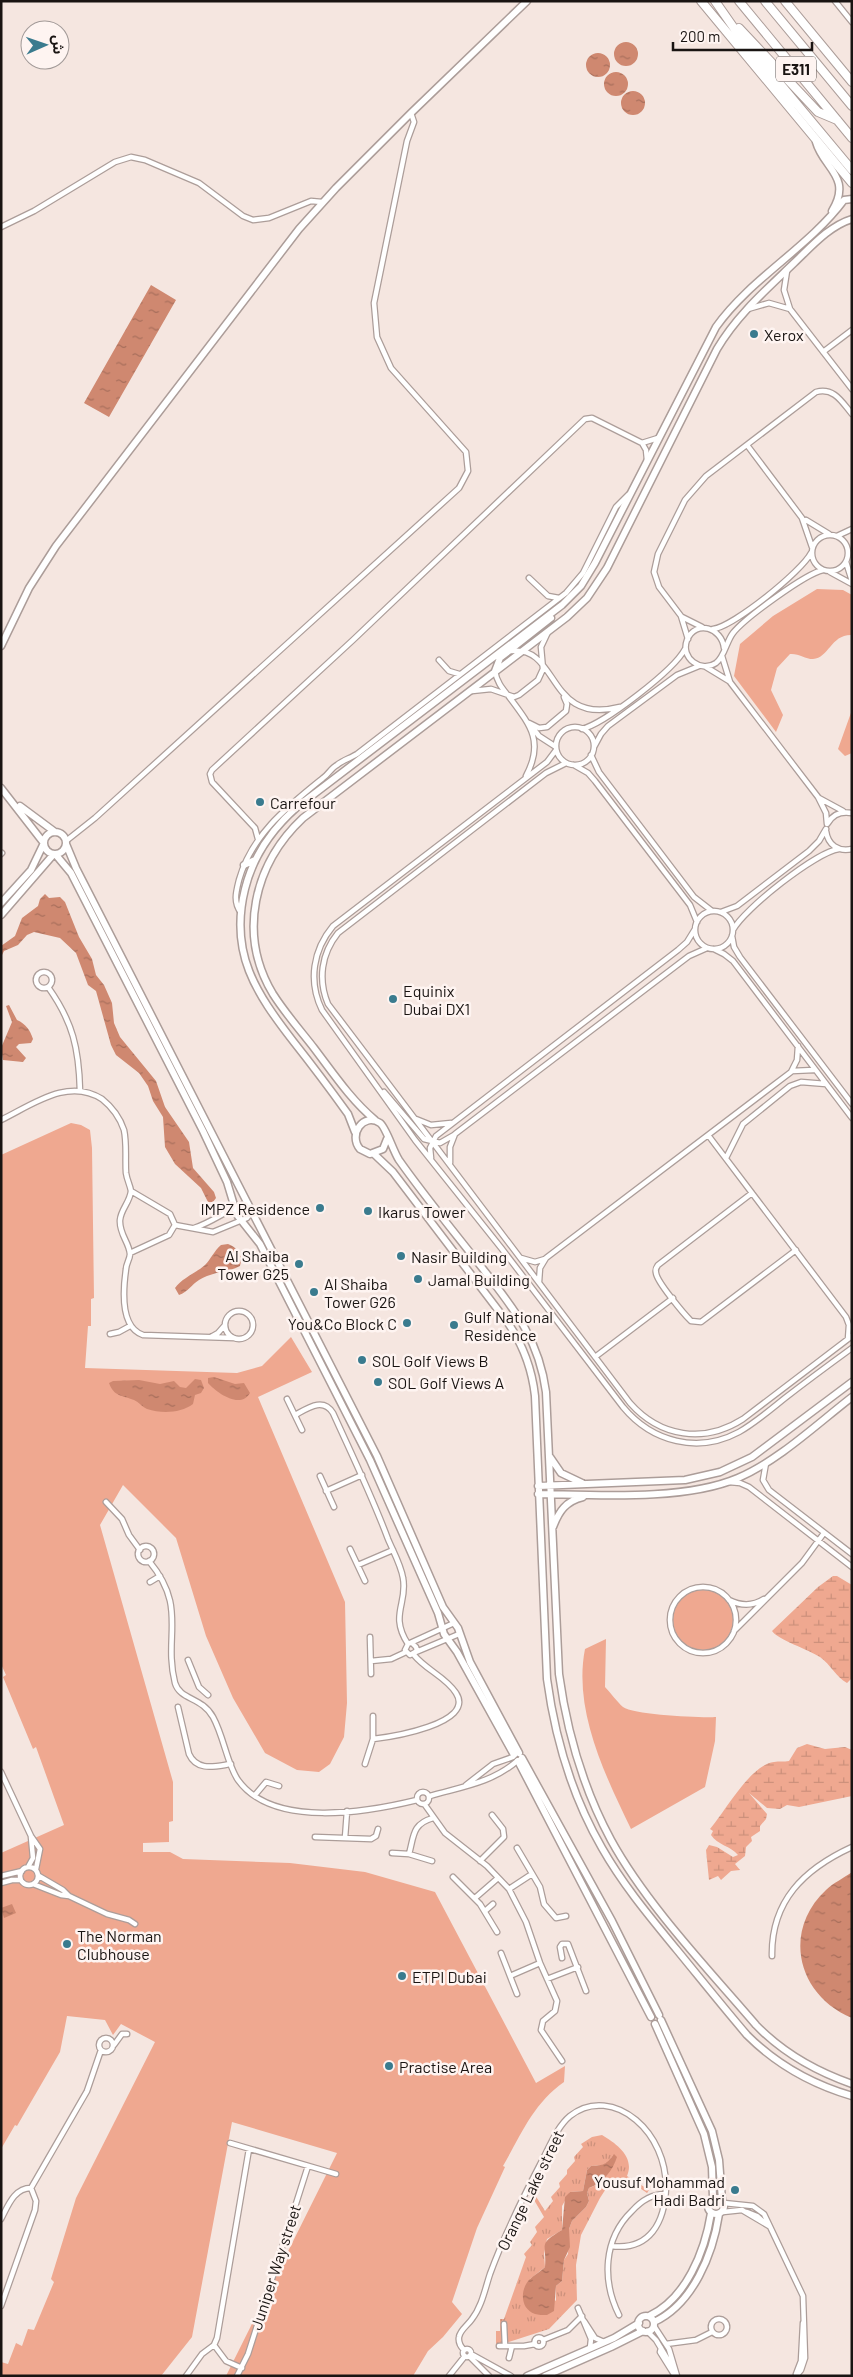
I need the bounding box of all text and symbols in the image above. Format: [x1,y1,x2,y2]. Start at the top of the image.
north arrow [20,20,70,70]
scale bar [673,20,812,52]
text: 200 m [680,27,720,45]
text: ش [50,35,67,54]
road number: E311 [776,56,816,82]
place label: Xerox [764,325,804,344]
marker: Xerox [748,328,760,340]
place label: Carrefour [270,793,336,812]
marker: Carrefour [254,796,266,808]
place label: Equinix Dubai DX1 [403,981,470,1018]
marker: Equinix Dubai DX1 [387,993,399,1005]
place label: IMPZ Residence [200,1199,310,1218]
marker: IMPZ Residence [314,1202,326,1214]
place label: Ikarus Tower [378,1202,466,1221]
marker: Ikarus Tower [362,1205,374,1217]
place label: Al Shaiba Tower G25 [217,1246,289,1283]
place label: Nasir Building [411,1247,507,1266]
marker: Nasir Building [395,1250,407,1262]
marker: Al Shaiba Tower G25 [293,1258,305,1270]
place label: Jamal Building [428,1270,530,1289]
marker: Jamal Building [412,1273,424,1285]
place label: Al Shaiba Tower G26 [324,1274,396,1311]
marker: Al Shaiba Tower G26 [308,1286,320,1298]
place label: Gulf National Residence [464,1307,553,1344]
place label: You&Co Block C [288,1314,397,1333]
marker: You&Co Block C [401,1317,413,1329]
marker: Gulf National Residence [448,1319,460,1331]
place label: SOL Golf Views B [372,1351,488,1370]
marker: SOL Golf Views B [356,1354,368,1366]
place label: SOL Golf Views A [388,1373,504,1392]
marker: SOL Golf Views A [372,1376,384,1388]
place label: The Norman Clubhouse [77,1926,162,1963]
marker: The Norman Clubhouse [61,1938,73,1950]
place label: ETPI Dubai [412,1967,487,1986]
marker: ETPI Dubai [396,1970,408,1982]
place label: Practise Area [399,2057,492,2076]
marker: Practise Area [383,2060,395,2072]
street label: Orange Lake street [493,2127,567,2253]
place label: Yousuf Mohammad Hadi Badri [594,2172,725,2209]
marker: Yousuf Mohammad Hadi Badri [729,2184,741,2196]
street label: Juniper Way street [246,2202,304,2332]

